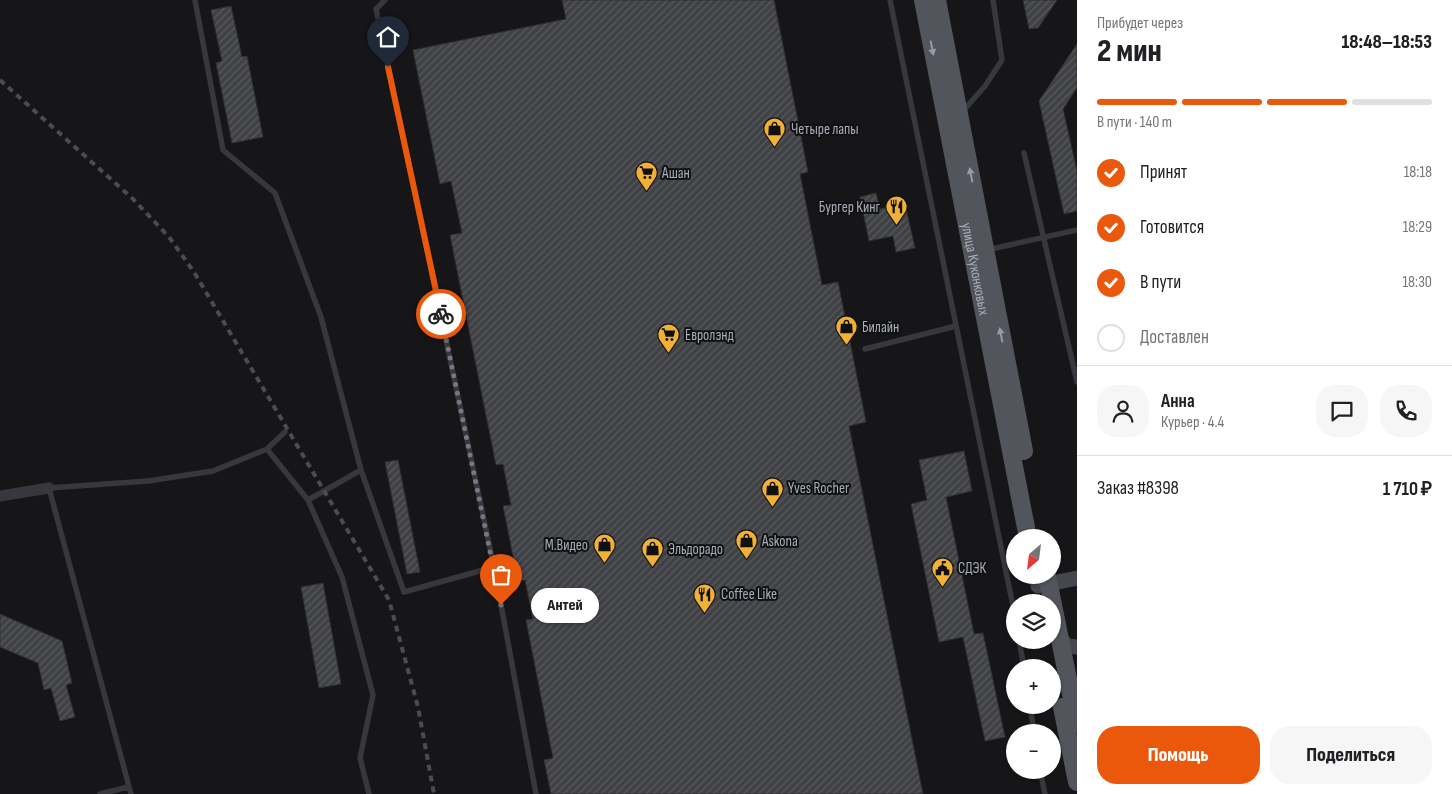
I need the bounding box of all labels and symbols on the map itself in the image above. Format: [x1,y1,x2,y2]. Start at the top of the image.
pin [367,16,409,67]
one-way arrow [929,40,937,56]
shop icon: Четыре лапы [763,117,787,148]
place label: Четыре лапы [791,120,859,139]
supermarket icon: Ашан [634,161,658,192]
place label: Ашан [661,164,690,183]
one-way arrow [966,167,974,183]
restaurant icon: Бургер Кинг [884,195,908,226]
place label: Бургер Кинг [819,198,881,217]
street label: улица Куконковых [957,221,994,317]
courier [416,289,466,339]
shop icon: Билайн [834,315,858,346]
place label: Билайн [862,318,899,337]
supermarket icon: Евролэнд [657,323,681,354]
place label: Евролэнд [685,326,735,345]
one-way arrow [997,327,1005,343]
shop icon: Yves Rocher [760,476,784,507]
place label: Yves Rocher [788,479,850,498]
shop icon: Askona [734,529,758,560]
north arrow [1006,529,1061,584]
place label: Askona [761,532,798,551]
shop icon: М.Видео [592,533,616,564]
place label: М.Видео [545,536,588,555]
shop icon: Эльдорадо [640,537,664,568]
place label: Эльдорадо [668,540,723,559]
pin [480,554,522,605]
public building icon: СДЭК [930,556,954,587]
place label: СДЭК [958,559,987,578]
restaurant icon: Coffee Like [693,582,717,613]
place label: Coffee Like [721,585,777,604]
callout: Антей [531,588,598,622]

